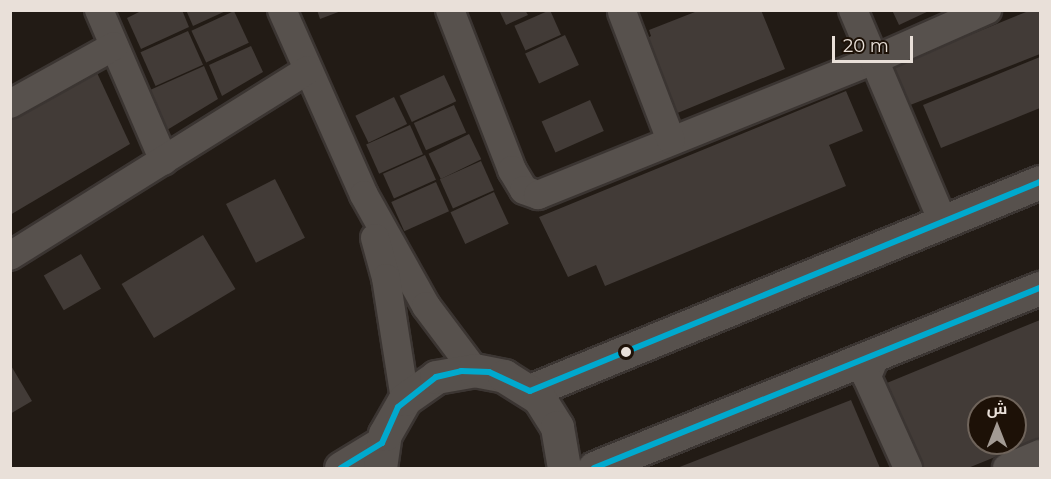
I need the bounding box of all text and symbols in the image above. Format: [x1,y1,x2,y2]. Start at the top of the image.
scale bar [835,24,916,62]
text: 20 m [843,35,889,57]
unlabelled marker [620,346,632,358]
north arrow [967,395,1027,455]
text: ش [987,399,1007,418]

